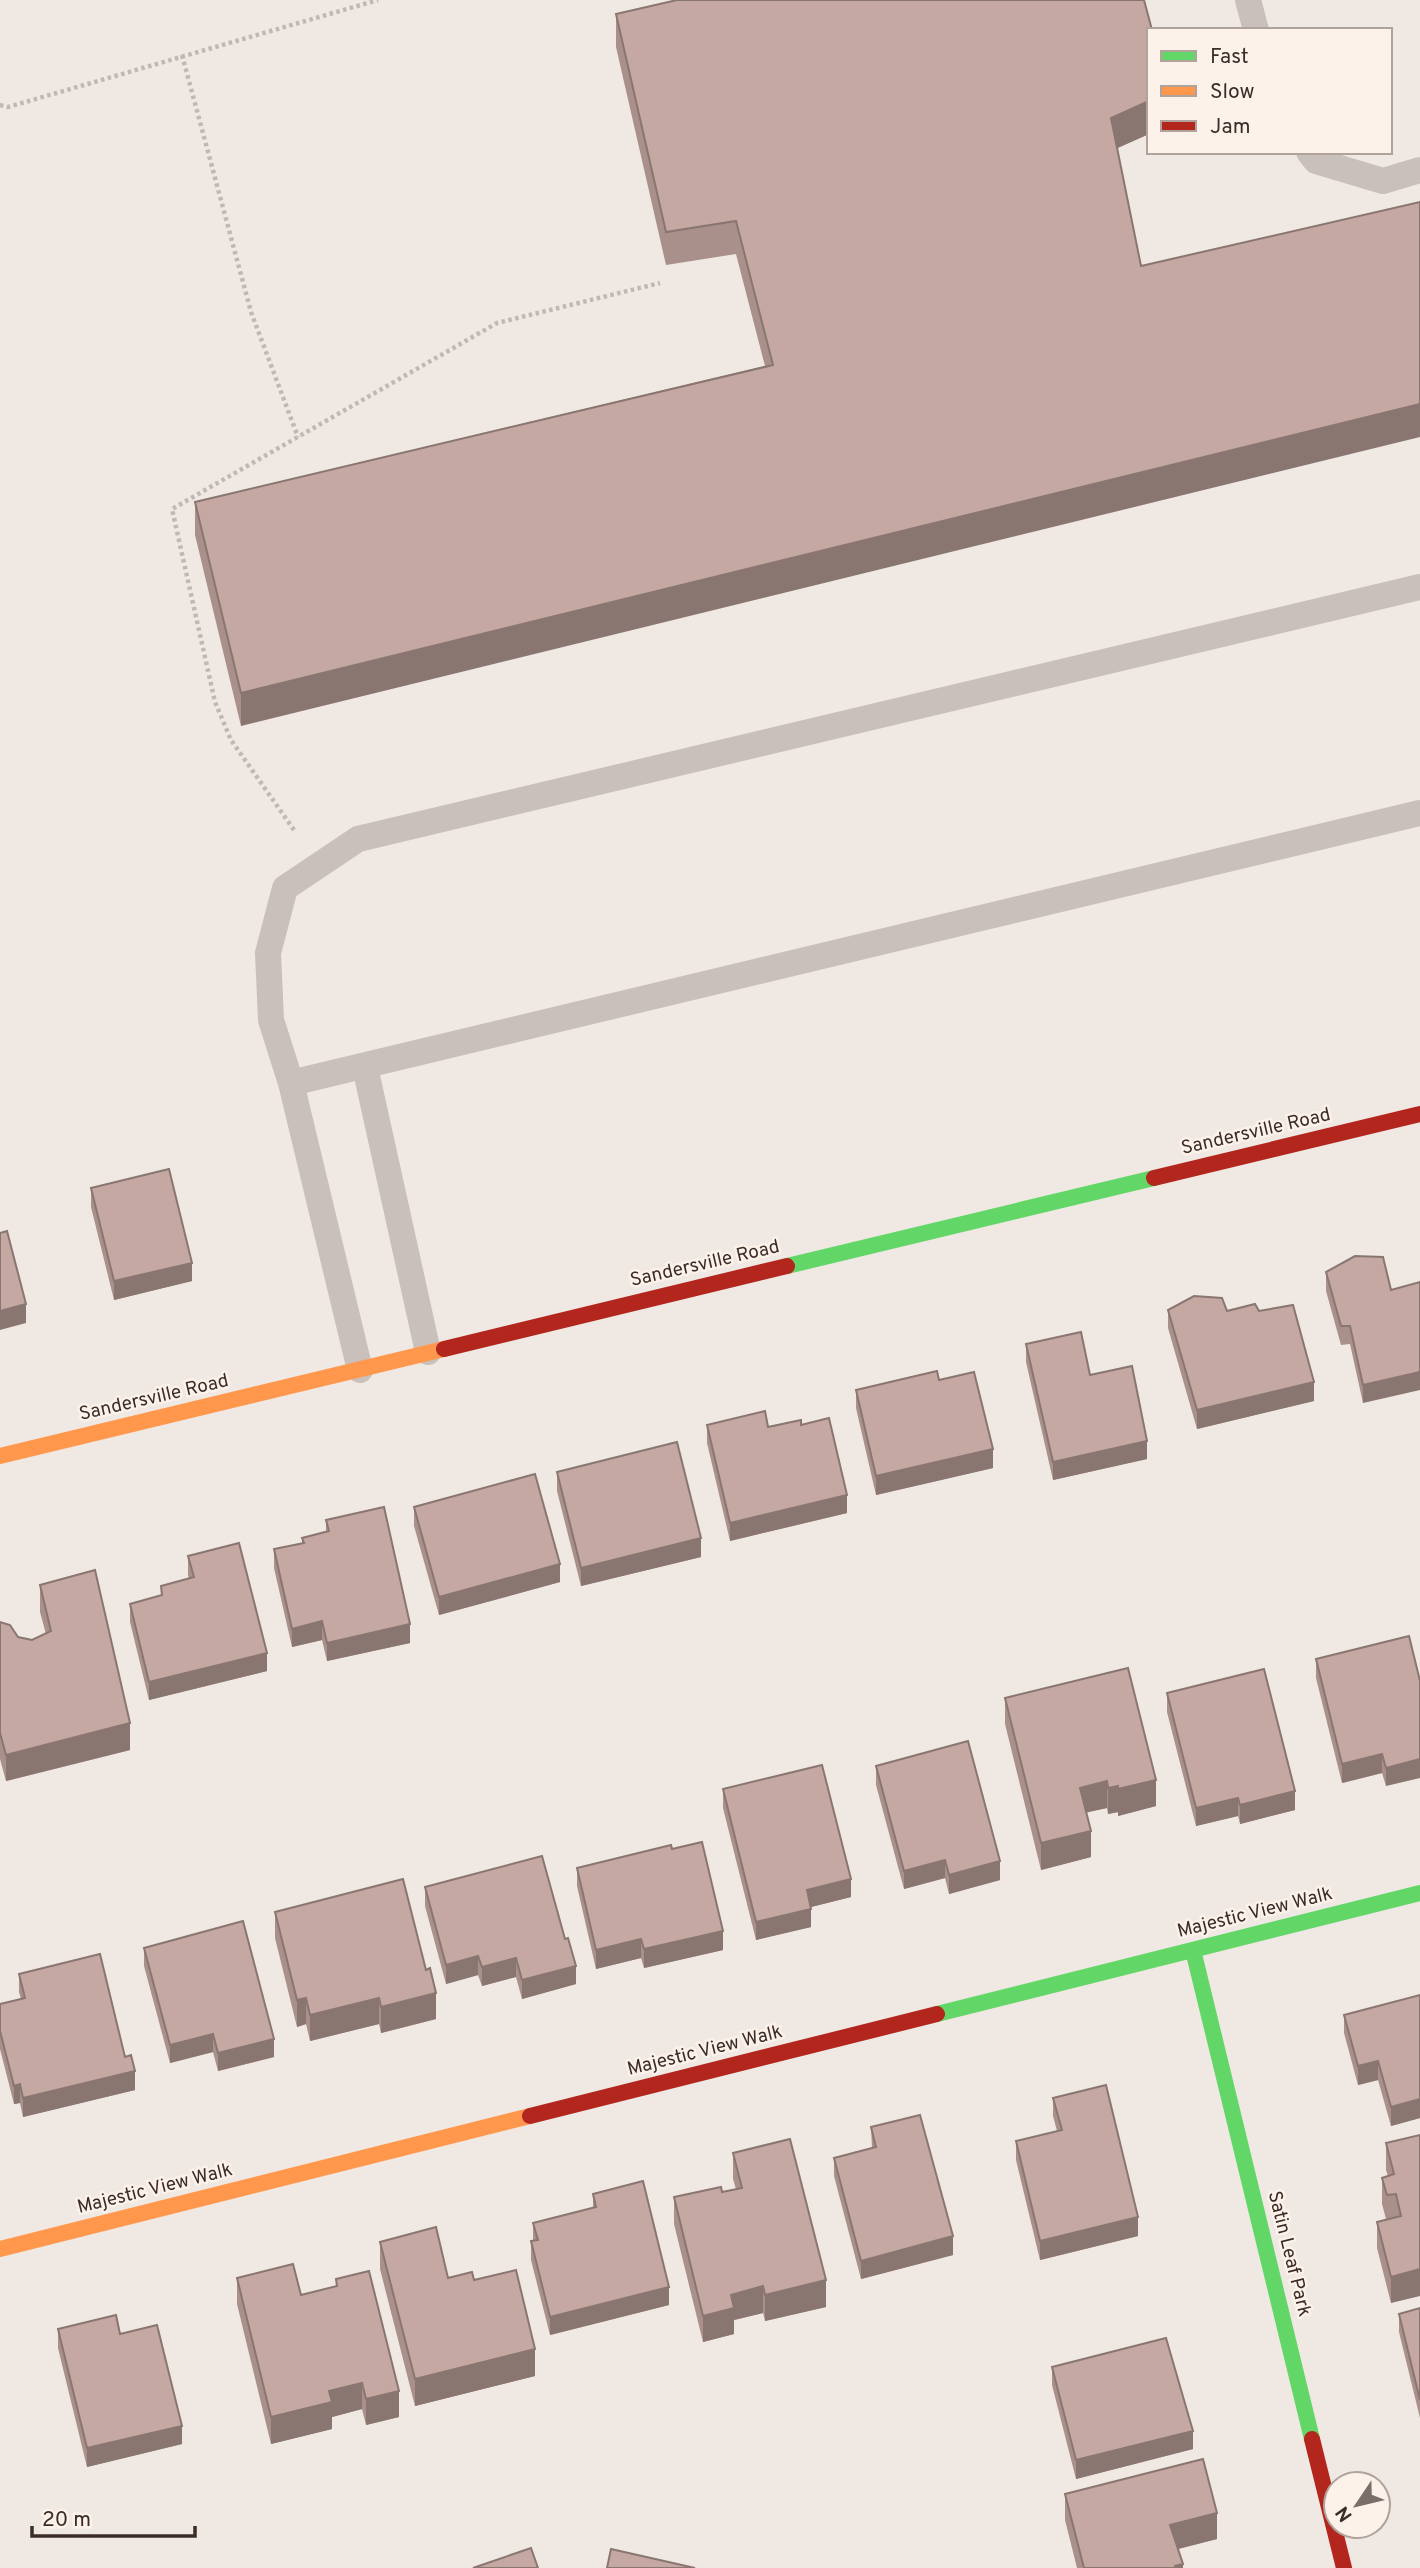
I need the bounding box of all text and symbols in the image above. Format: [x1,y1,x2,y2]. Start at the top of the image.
legend [1147,28,1392,154]
text: Fast [1210,44,1249,71]
text: Slow [1210,79,1255,106]
text: Jam [1210,114,1251,141]
street label: Sandersville Road [1179,1103,1333,1161]
street label: Sandersville Road [628,1235,782,1293]
street label: Sandersville Road [77,1369,231,1427]
street label: Majestic View Walk [1175,1882,1335,1944]
street label: Majestic View Walk [625,2020,785,2082]
street label: Majestic View Walk [75,2158,235,2220]
street label: Satin Leaf Park [1262,2189,1316,2319]
north arrow [1322,2470,1392,2540]
scale bar [32,2494,194,2538]
text: N [1331,2501,1358,2526]
text: 20 m [42,2507,91,2534]

